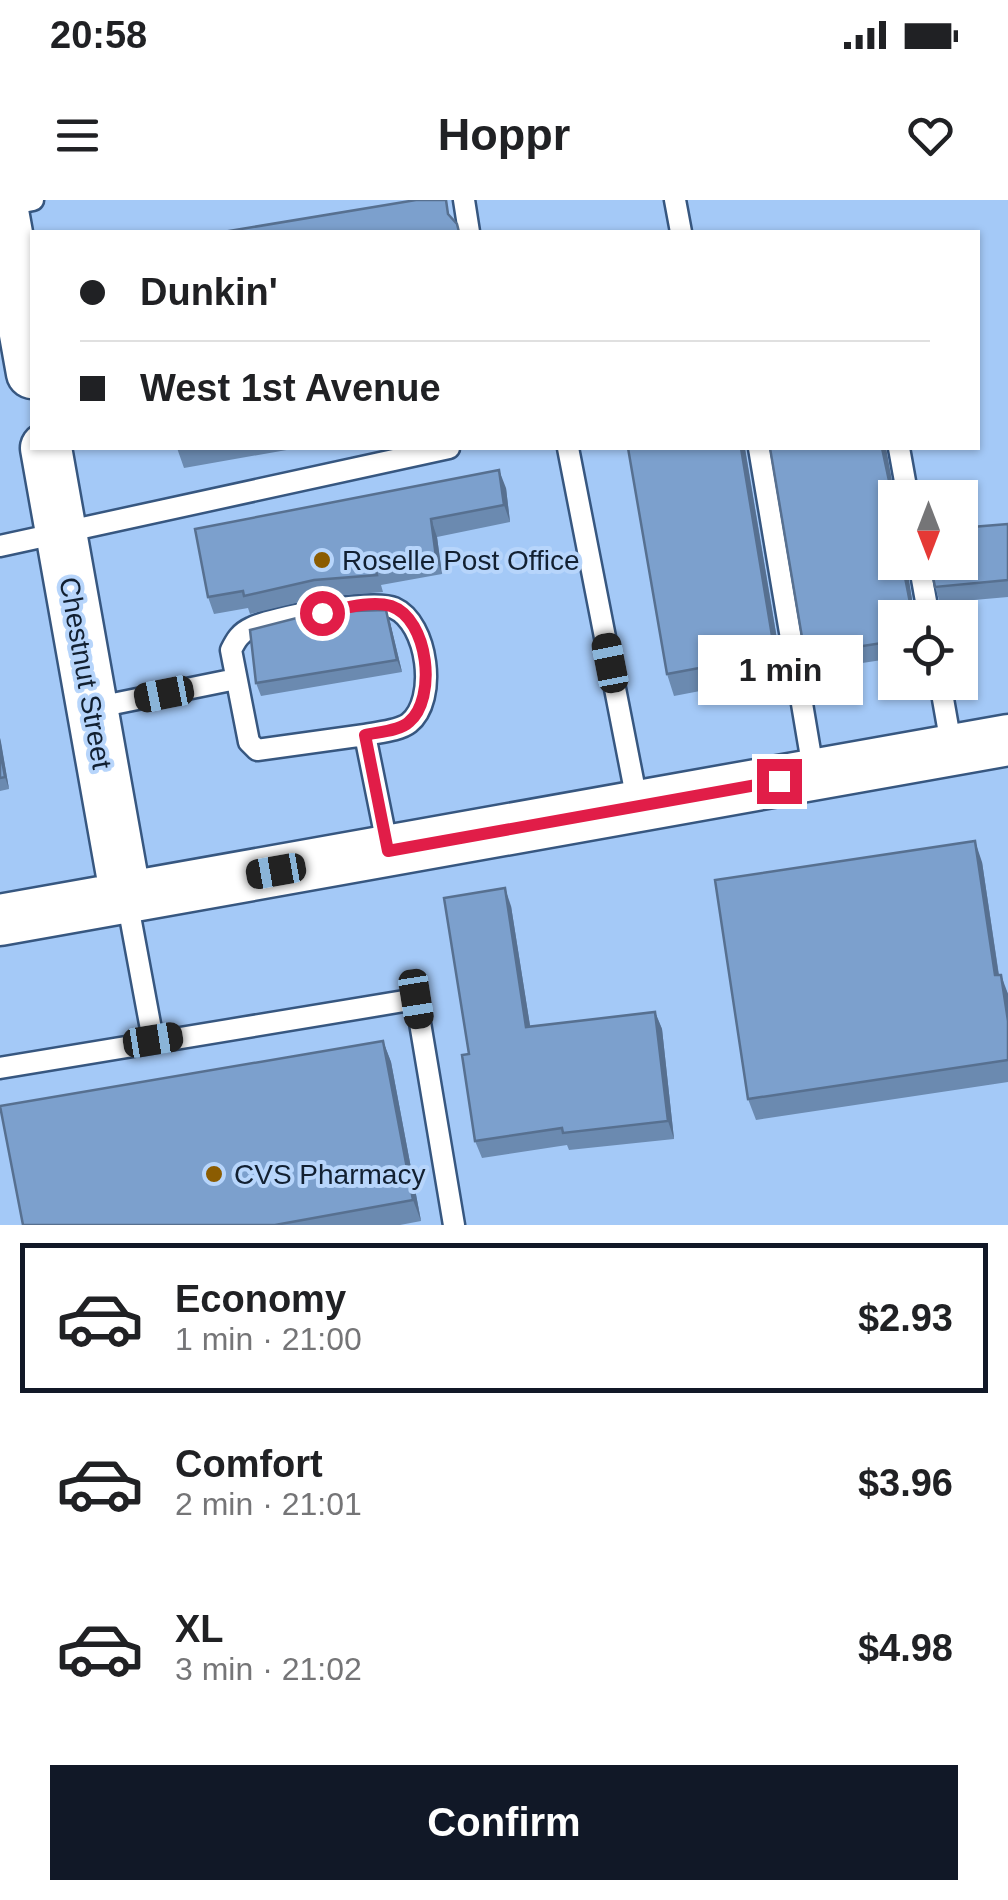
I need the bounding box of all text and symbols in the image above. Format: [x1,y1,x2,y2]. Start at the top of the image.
text: 20:58 [50,14,147,56]
icon: menu [50,108,105,163]
icon: heart [903,108,958,163]
text: Hoppr [438,109,570,160]
text: Dunkin' [140,271,278,313]
text: West 1st Avenue [140,367,441,409]
north arrow [878,480,978,580]
map controls [878,480,978,700]
place label: Roselle Post Office [342,545,580,576]
marker: Roselle Post Office [311,549,333,571]
street label: Chestnut Street [53,575,118,772]
route start [300,591,345,636]
button: locate [878,600,978,700]
car [590,631,630,695]
callout: 1 min [696,636,862,706]
text: 1 min [739,652,822,688]
car [132,674,196,714]
route end [757,759,802,804]
car [244,851,308,891]
car [396,967,436,1031]
car [121,1020,185,1060]
place label: CVS Pharmacy [234,1159,425,1190]
marker: CVS Pharmacy [203,1163,225,1185]
icon: car [55,1273,145,1363]
text: Economy [175,1278,346,1320]
text: $2.93 [858,1297,953,1339]
text: 1 min · 21:00 [175,1321,362,1357]
icon: car [55,1438,145,1528]
text: Comfort [175,1443,323,1485]
text: $3.96 [858,1462,953,1504]
text: 2 min · 21:01 [175,1486,362,1522]
icon: car [55,1603,145,1693]
text: XL [175,1608,224,1650]
text: $4.98 [858,1627,953,1669]
text: 3 min · 21:02 [175,1651,362,1687]
button: Confirm [50,1765,958,1880]

